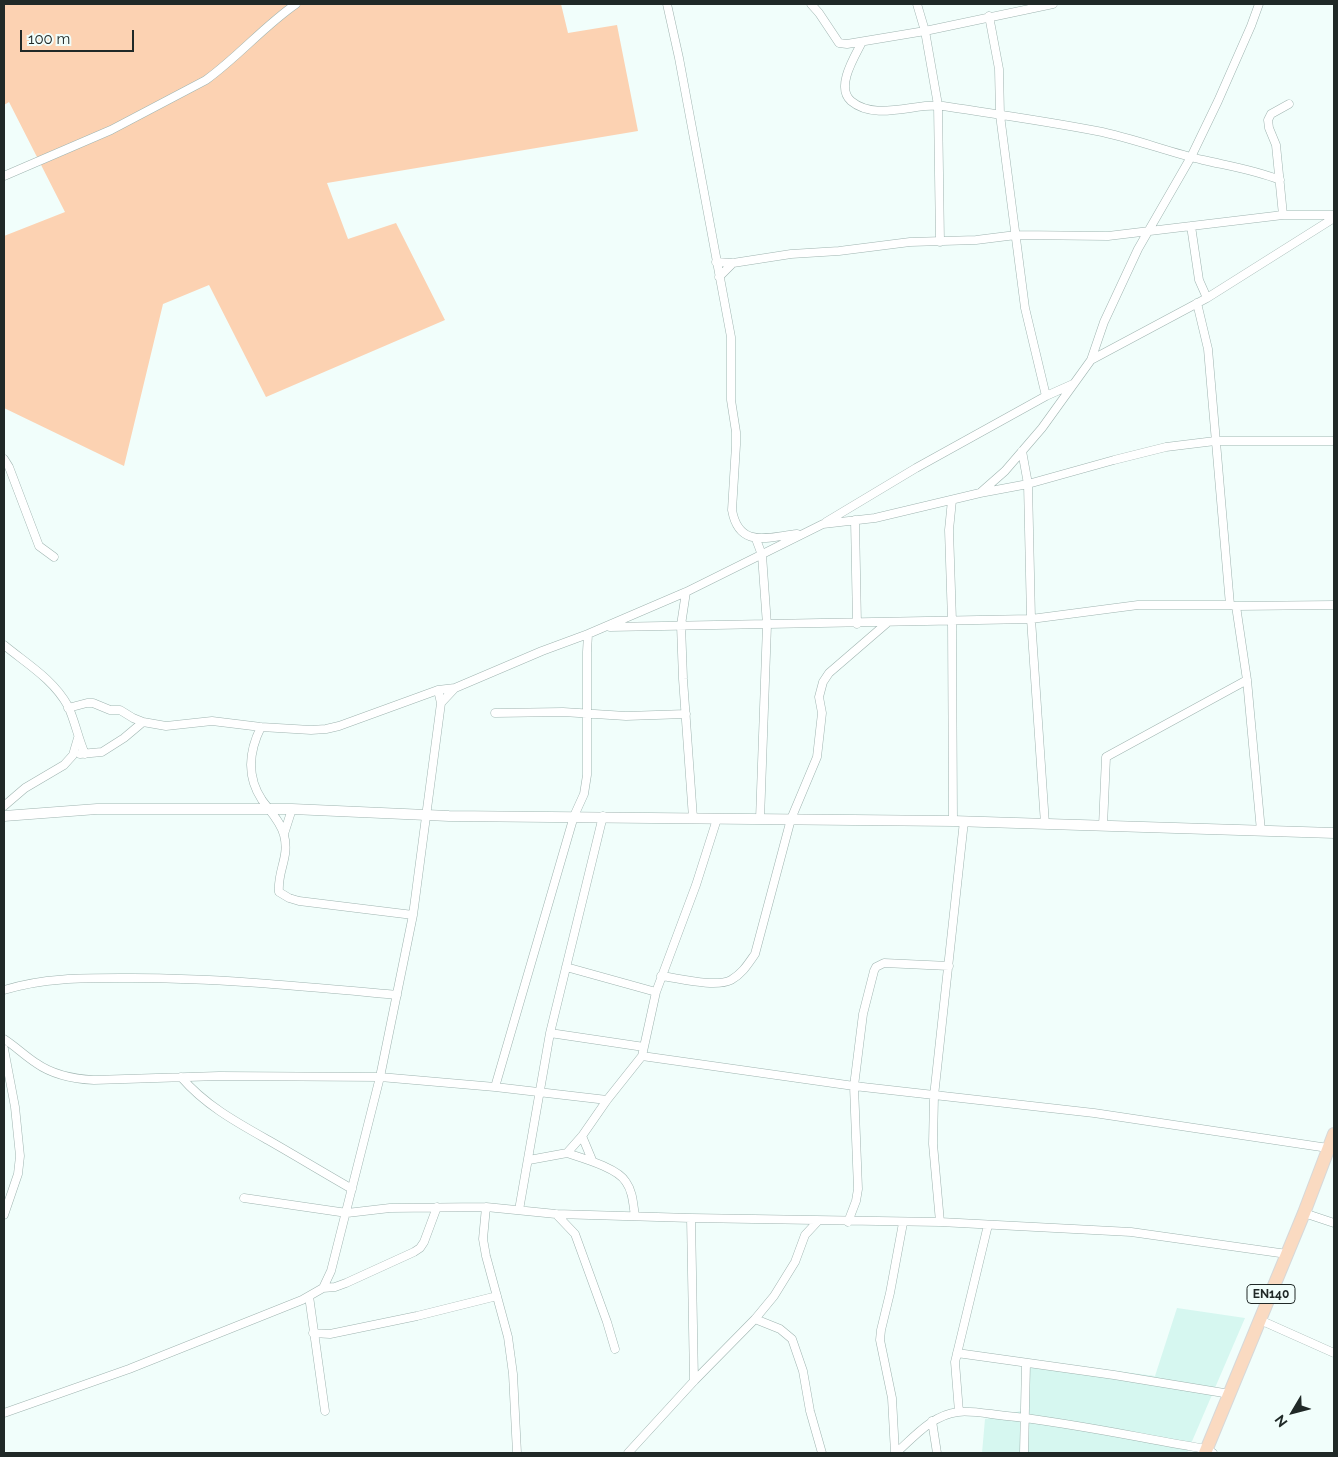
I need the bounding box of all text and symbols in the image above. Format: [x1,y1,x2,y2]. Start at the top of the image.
scale bar [22,20,136,52]
text: 100 m [28,30,70,48]
road number: EN140 [1247,1285,1295,1304]
north arrow [1268,1387,1318,1437]
text: N [1271,1412,1291,1430]

